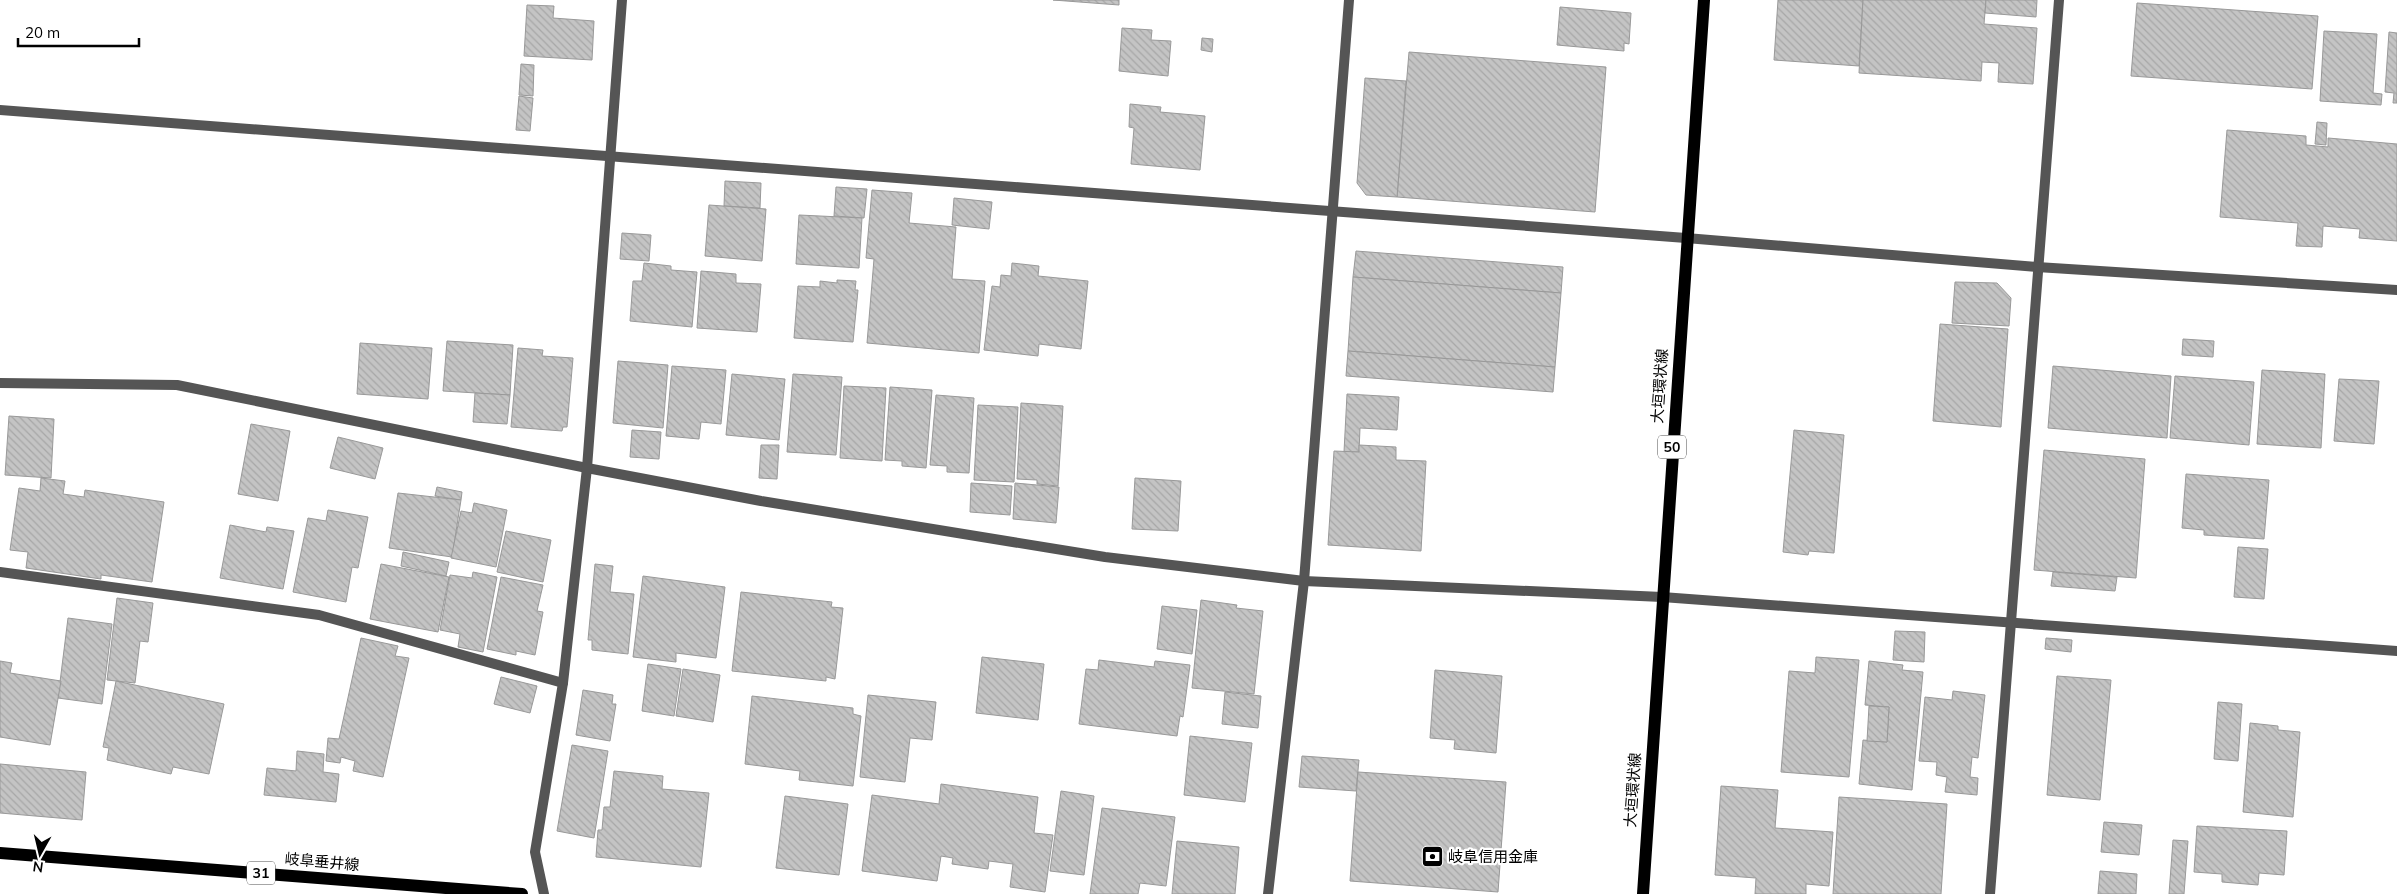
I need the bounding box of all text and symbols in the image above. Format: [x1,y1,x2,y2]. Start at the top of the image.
scale bar [18,15,139,47]
text: 20 m [25,23,60,42]
street label: 大垣環状線 [1647,348,1672,424]
road number: 50 [1658,436,1686,458]
street label: 大垣環状線 [1620,752,1645,828]
north arrow [15,829,65,879]
bank icon: 岐阜信用金庫 [1420,845,1444,869]
place label: 岐阜信用金庫 [1448,847,1538,866]
street label: 岐阜垂井線 [284,849,360,874]
text: N [32,857,45,877]
road number: 31 [247,861,275,884]

